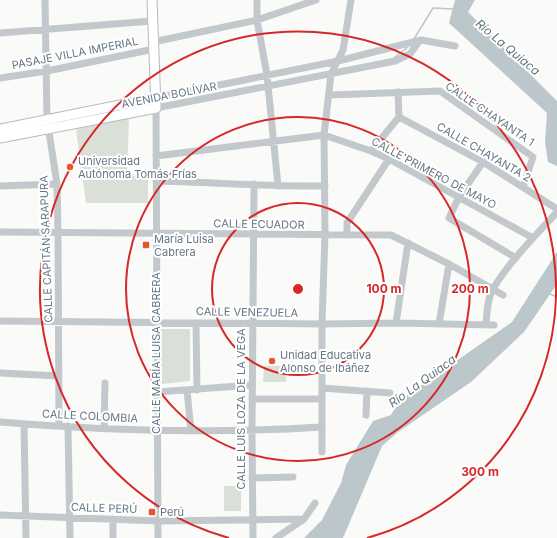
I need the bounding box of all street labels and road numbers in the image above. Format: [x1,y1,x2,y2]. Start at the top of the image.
street label: PASAJE VILLA IMPERIAL [11,34,139,72]
street label: AVENIDA BOLÍVAR [120,79,218,111]
street label: CALLE CHAYANTA 1 [443,79,537,149]
street label: CALLE CHAYANTA 2 [434,119,534,185]
street label: CALLE PRIMERO DE MAYO [369,134,499,212]
street label: CALLE CAPITÁN SARAPURA [36,175,56,323]
street label: CALLE ECUADOR [213,216,305,232]
street label: CALLE MARÍA LUISA CABRERA [149,272,163,434]
street label: CALLE VENEZUELA [196,304,299,320]
street label: CALLE LUIS LOZA DE LA VEGA [234,328,248,490]
street label: CALLE COLOMBIA [42,406,139,426]
street label: CALLE PERÚ [71,500,137,516]

